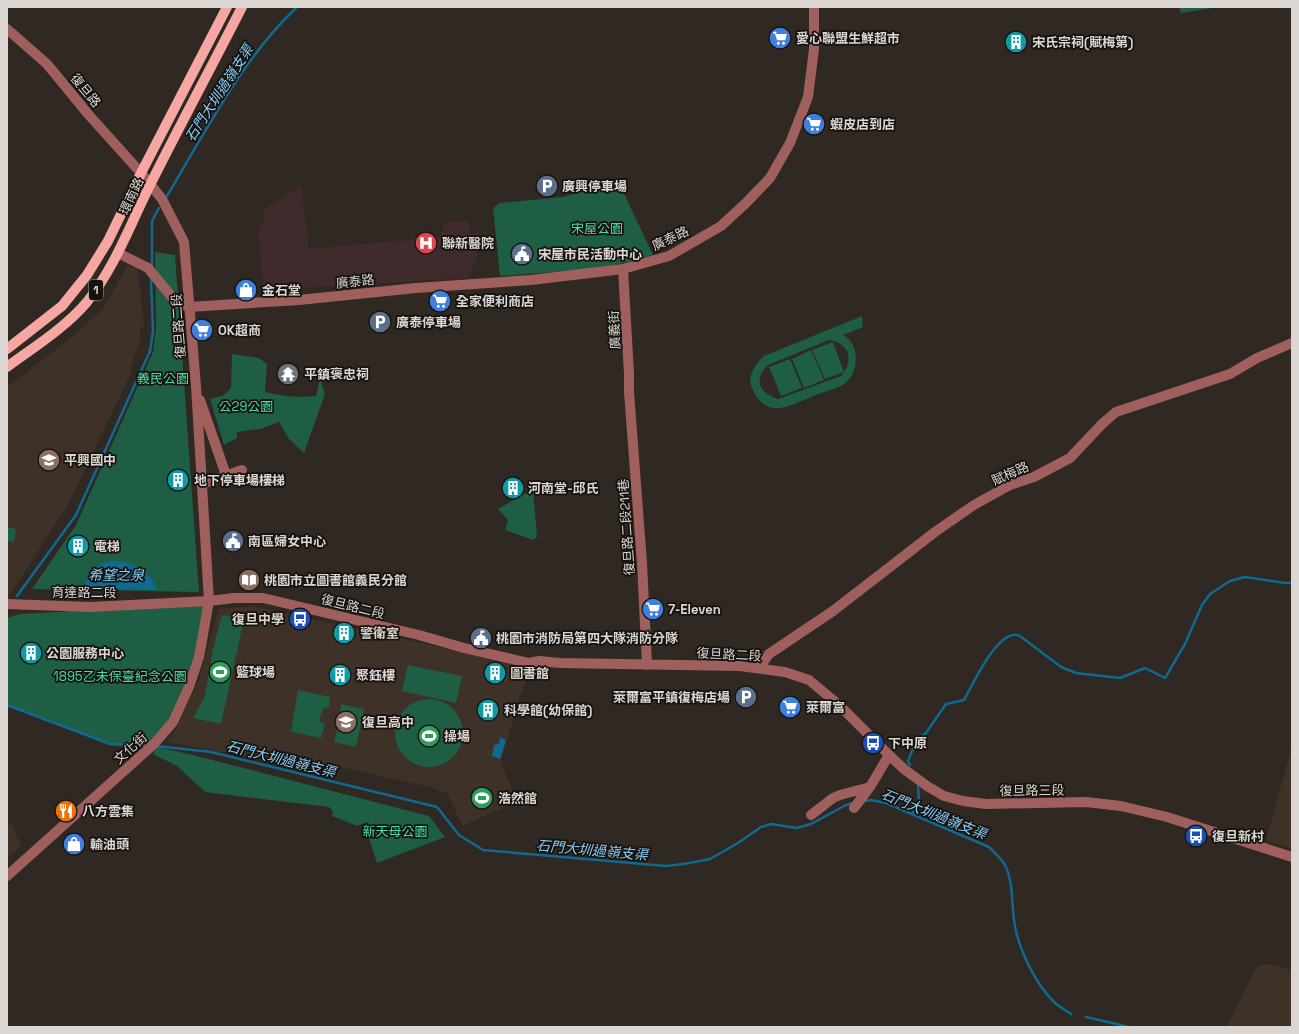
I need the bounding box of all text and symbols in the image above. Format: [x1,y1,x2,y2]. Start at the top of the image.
supermarket icon: 愛心聯盟生鮮超市 [767,25,793,51]
building icon: 宋氏宗祠(賦梅第) [1003,29,1029,55]
place label: 愛心聯盟生鮮超市 [796,30,900,47]
place label: 宋氏宗祠(賦梅第) [1032,34,1133,51]
water label: 石門大圳過嶺支渠 [181,39,258,145]
street label: 復旦路 [67,70,105,111]
supermarket icon: 蝦皮店到店 [801,111,827,137]
place label: 蝦皮店到店 [830,116,895,133]
parking icon: 廣興停車場 [534,173,560,199]
street label: 環南路 [116,175,147,217]
place label: 廣興停車場 [562,178,627,195]
park label: 宋屋公園 [571,220,623,237]
street label: 廣泰路 [649,223,691,254]
hospital icon: 聯新醫院 [413,230,439,256]
place label: 聯新醫院 [442,235,494,252]
public building icon: 宋屋市民活動中心 [509,241,535,267]
place label: 宋屋市民活動中心 [538,246,642,263]
street label: 廣泰路 [335,271,375,292]
shop icon: 金石堂 [233,277,259,303]
road number: 1 [89,280,103,300]
place label: 金石堂 [262,282,301,299]
supermarket icon: 全家便利商店 [427,288,453,314]
street label: 復旦路二段 [168,293,189,359]
place label: 全家便利商店 [456,293,534,310]
parking icon: 廣泰停車場 [367,309,393,335]
street label: 廣義街 [605,310,624,350]
place label: 廣泰停車場 [396,314,461,331]
supermarket icon: OK超商 [189,317,215,343]
place label: OK超商 [218,322,261,339]
temple icon: 平鎮褒忠祠 [275,361,301,387]
place label: 平鎮褒忠祠 [304,366,369,383]
park label: 義民公園 [137,370,189,387]
park label: 公29公園 [219,398,273,415]
school or university icon: 平興國中 [36,447,62,473]
place label: 平興國中 [64,452,116,469]
street label: 賦梅路 [989,458,1031,489]
building icon: 地下停車場樓梯 [165,467,191,493]
place label: 地下停車場樓梯 [194,472,285,489]
building icon: 河南堂-邱氏 [500,475,526,501]
street label: 復旦路二段211巷 [615,478,638,576]
place label: 河南堂-邱氏 [528,480,599,497]
public building icon: 南區婦女中心 [220,528,246,554]
building icon: 電梯 [65,533,91,559]
place label: 南區婦女中心 [248,533,326,550]
place label: 電梯 [94,538,120,555]
water label: 希望之泉 [88,566,145,584]
library icon: 桃園市立圖書館義民分館 [236,567,262,593]
place label: 桃園市立圖書館義民分館 [264,572,407,589]
street label: 育達路二段 [51,584,117,601]
street label: 復旦路二段 [319,590,386,623]
supermarket icon: 7-Eleven [640,596,666,622]
place label: 7-Eleven [668,601,721,618]
bus stop icon: 復旦中學 [287,606,313,632]
place label: 復旦中學 [232,611,284,628]
building icon: 警衛室 [331,620,357,646]
place label: 警衛室 [360,625,399,642]
public building icon: 桃園市消防局第四大隊消防分隊 [468,625,494,651]
place label: 桃園市消防局第四大隊消防分隊 [496,630,678,647]
building icon: 公園服務中心 [18,640,44,666]
street label: 復旦路二段 [696,644,762,665]
place label: 公園服務中心 [46,645,124,662]
sports icon: 籃球場 [207,659,233,685]
building icon: 圖書館 [482,660,508,686]
building icon: 聚鈺樓 [327,662,353,688]
place label: 籃球場 [236,664,275,681]
place label: 圖書館 [510,665,549,682]
place label: 聚鈺樓 [356,667,395,684]
park label: 1895乙未保臺紀念公園 [53,668,187,685]
parking icon: 萊爾富平鎮復梅店場 [733,684,759,710]
place label: 萊爾富平鎮復梅店場 [613,689,730,706]
supermarket icon: 萊爾富 [777,694,803,720]
building icon: 科學館(幼保館) [475,697,501,723]
place label: 萊爾富 [806,699,845,716]
place label: 科學館(幼保館) [504,702,592,719]
school or university icon: 復旦高中 [333,709,359,735]
place label: 復旦高中 [362,714,414,731]
sports icon: 操場 [416,723,442,749]
place label: 操場 [444,728,470,745]
street label: 文化街 [110,729,151,768]
bus stop icon: 下中原 [860,730,886,756]
place label: 下中原 [888,735,927,752]
water label: 石門大圳過嶺支渠 [224,737,339,782]
street label: 復旦路三段 [999,781,1065,800]
sports icon: 浩然館 [469,785,495,811]
water label: 石門大圳過嶺支渠 [879,785,991,844]
place label: 浩然館 [498,790,537,807]
restaurant icon: 八方雲集 [53,798,79,824]
place label: 八方雲集 [82,803,134,820]
park label: 新天母公園 [362,823,428,840]
bus stop icon: 復旦新村 [1183,823,1209,849]
place label: 復旦新村 [1212,828,1264,845]
shop icon: 輸油頭 [61,831,87,857]
place label: 輸油頭 [90,836,130,853]
water label: 石門大圳過嶺支渠 [535,836,651,864]

